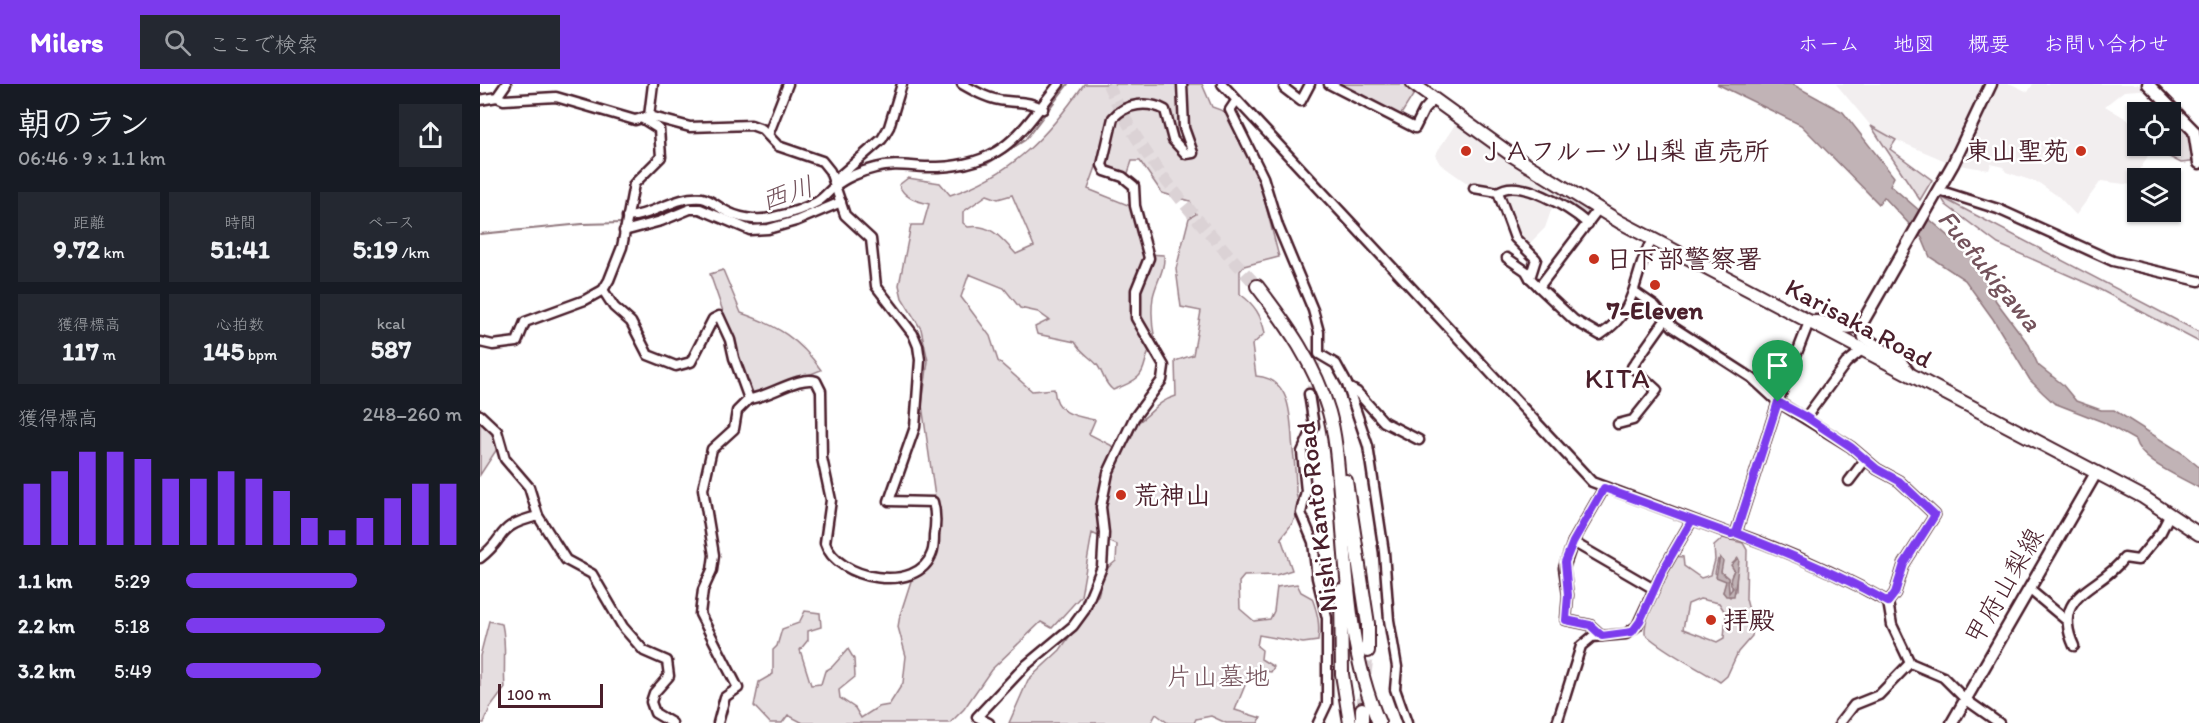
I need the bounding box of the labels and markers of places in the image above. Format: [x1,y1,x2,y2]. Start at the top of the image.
place label: ＪＡフルーツ山梨 直売所 [1478,135,1770,167]
place label: 東山聖苑 [1965,135,2069,167]
marker: ＪＡフルーツ山梨 直売所 [1459,144,1473,158]
marker: 東山聖苑 [2074,144,2088,158]
place label: 日下部警察署 [1606,243,1762,275]
marker: 日下部警察署 [1587,252,1601,266]
marker: 7-Eleven [1648,278,1662,292]
place label: 7-Eleven [1606,294,1704,326]
pin [1752,340,1803,402]
place label: 荒神山 [1133,479,1211,511]
marker: 荒神山 [1114,488,1128,502]
place label: 拝殿 [1723,604,1775,636]
marker: 拝殿 [1704,613,1718,627]

